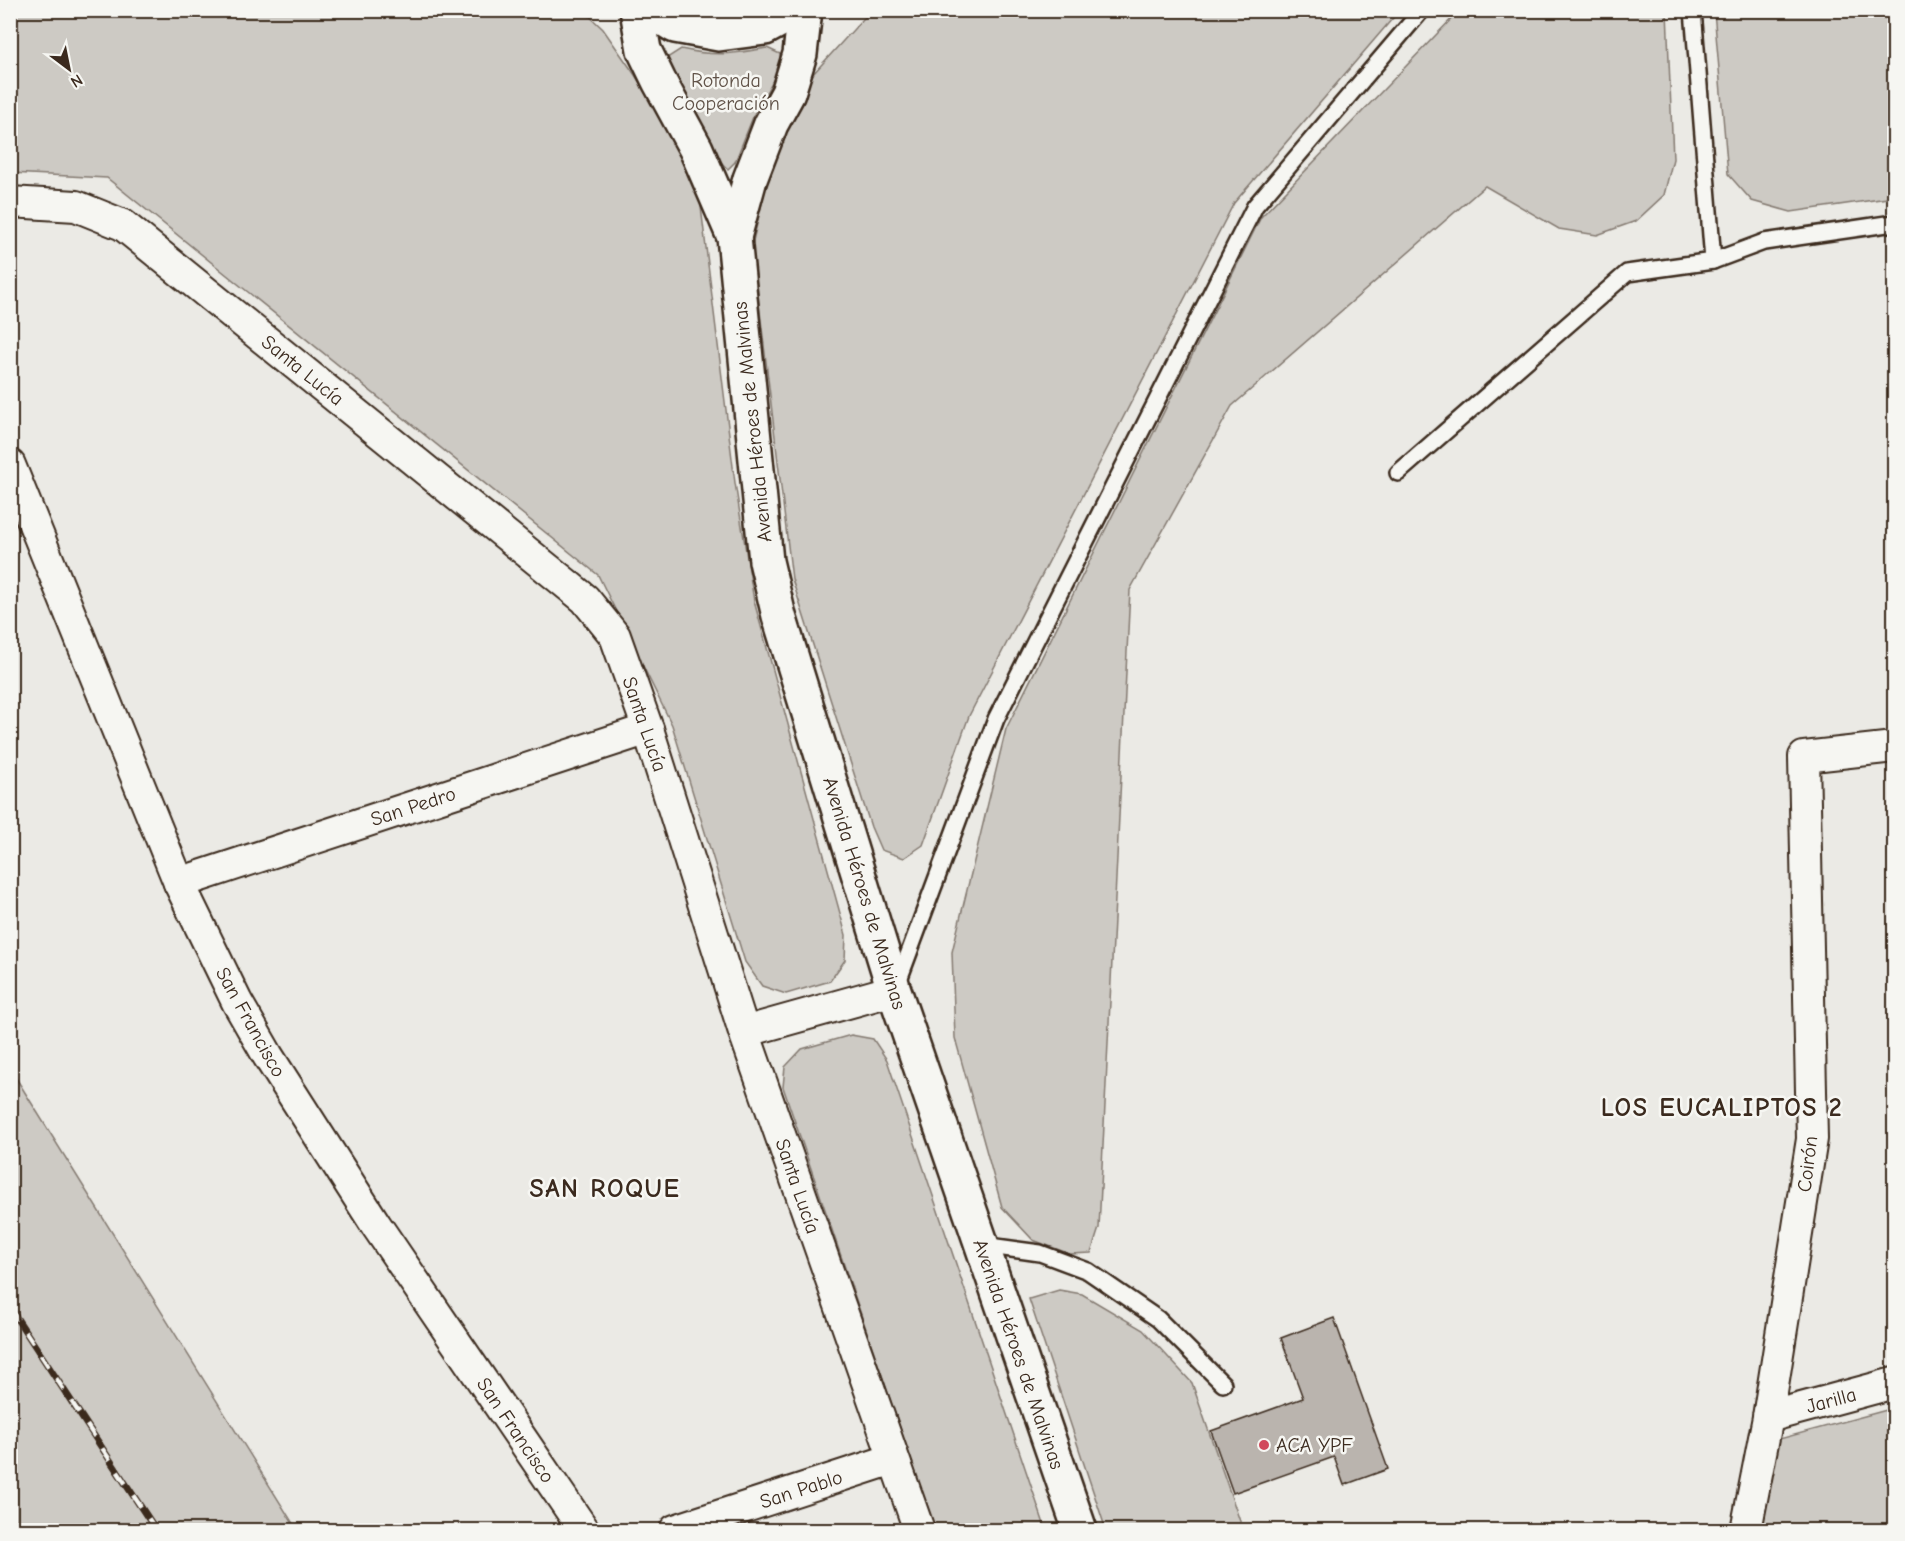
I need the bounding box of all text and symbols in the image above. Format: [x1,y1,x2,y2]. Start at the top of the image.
north arrow [39,39,99,99]
park label: Rotonda Cooperación [672,69,780,115]
text: N [67,70,86,91]
street label: Avenida Héroes de Malvinas [728,300,777,543]
street label: Santa Lucía [257,330,348,410]
street label: Santa Lucía [618,674,672,775]
street label: Avenida Héroes de Malvinas [818,774,911,1012]
street label: San Pedro [368,782,459,831]
street label: San Francisco [211,963,290,1081]
district label: LOS EUCALIPTOS 2 [1601,1093,1843,1123]
street label: Coirón [1793,1135,1822,1193]
street label: Santa Lucía [771,1136,825,1237]
district label: SAN ROQUE [530,1174,680,1204]
street label: Avenida Héroes de Malvinas [968,1236,1069,1472]
street label: San Francisco [472,1373,559,1487]
street label: Jarilla [1804,1383,1859,1418]
place label: ACA YPF [1276,1434,1353,1457]
marker: ACA YPF [1257,1438,1271,1452]
street label: San Pablo [757,1465,845,1514]

